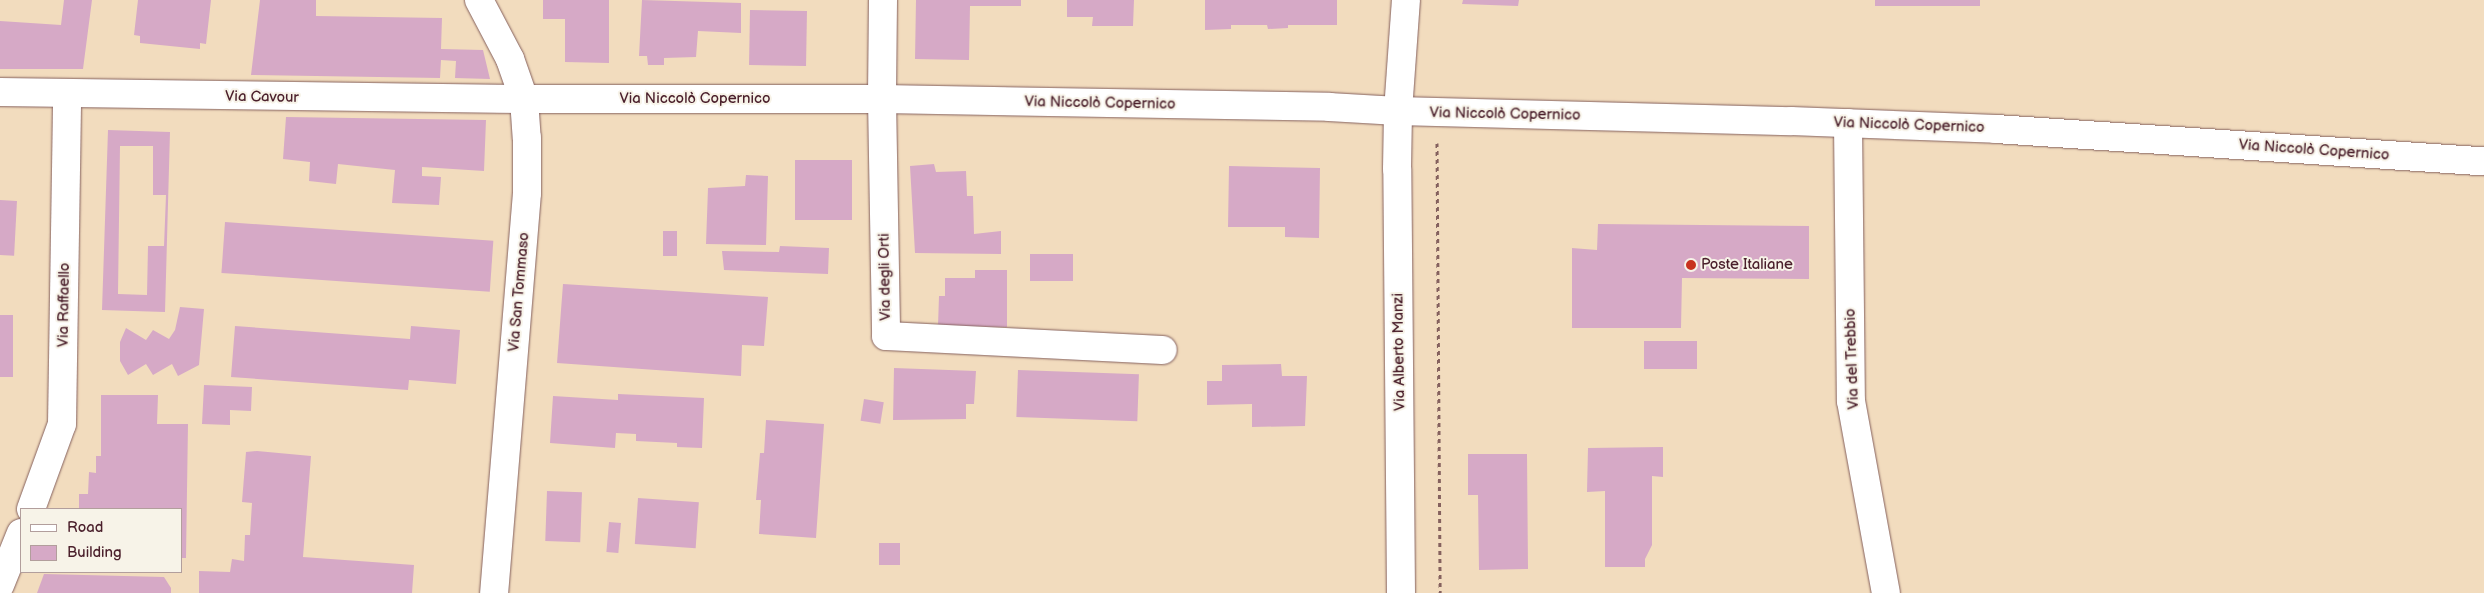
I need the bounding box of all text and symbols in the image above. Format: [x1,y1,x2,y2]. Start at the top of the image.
street label: Via Cavour [225,87,299,107]
street label: Via Niccolò Copernico [620,90,770,108]
street label: Via Niccolò Copernico [1024,93,1176,113]
street label: Via Niccolò Copernico [1429,104,1581,124]
street label: Via Niccolò Copernico [1833,113,1985,137]
street label: Via Niccolò Copernico [2238,136,2390,164]
street label: Via San Tommaso [505,231,533,353]
street label: Via degli Orti [875,233,895,321]
place label: Poste Italiane [1701,256,1793,274]
marker: Poste Italiane [1685,259,1697,271]
street label: Via Raffaello [54,263,74,347]
street label: Via Alberto Manzi [1389,293,1409,411]
street label: Via del Trebbio [1841,308,1863,410]
legend [20,508,182,573]
text: Road [67,518,103,537]
text: Building [67,543,122,562]

